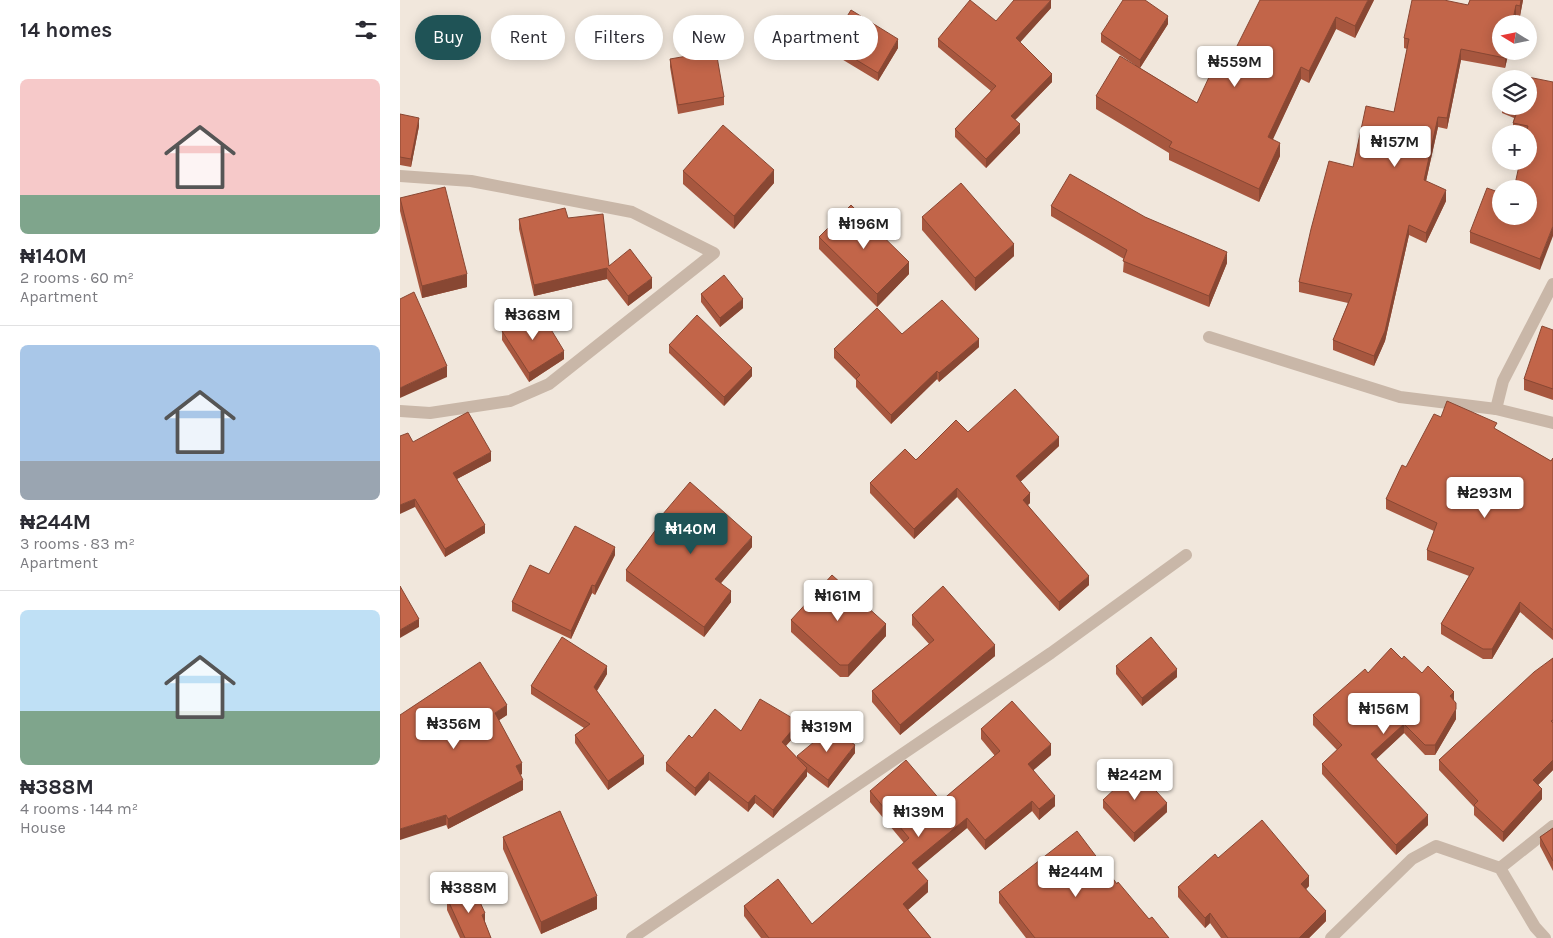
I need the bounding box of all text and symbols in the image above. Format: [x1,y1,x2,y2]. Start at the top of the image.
chip: Buy [415,15,481,60]
chip: Rent [491,15,565,60]
chip: Filters [575,15,663,60]
chip: New [673,15,744,60]
chip: Apartment [754,15,878,60]
north arrow [1492,15,1538,60]
map controls [1492,15,1537,225]
icon: filters [352,16,380,44]
text: 14 homes [20,18,112,42]
pin: ₦559M [1200,46,1270,88]
text: ₦559M [1208,52,1262,71]
button: layers [1492,70,1537,115]
icon: home [155,112,245,202]
button: + [1492,125,1537,170]
pin: ₦157M [1360,126,1430,168]
text: ₦157M [1371,132,1419,151]
button: − [1492,180,1537,225]
pin: ₦196M [829,208,899,250]
text: ₦196M [839,214,889,233]
text: ₦140M [20,244,87,268]
text: 2 rooms · 60 m² [20,268,134,287]
text: Apartment [20,287,98,306]
pin: ₦368M [498,298,568,341]
text: ₦368M [505,305,561,324]
icon: home [155,377,245,467]
pin: ₦293M [1450,476,1520,519]
text: ₦293M [1458,483,1512,502]
text: ₦244M [20,510,91,534]
pin: ₦140M [656,512,726,555]
text: ₦140M [666,519,716,538]
text: 3 rooms · 83 m² [20,534,135,553]
text: Apartment [20,553,98,572]
pin: ₦161M [803,580,873,622]
text: ₦161M [815,586,861,605]
icon: home [155,642,245,732]
pin: ₦156M [1349,692,1419,735]
text: ₦156M [1359,699,1409,718]
pin: ₦356M [419,708,489,750]
pin: ₦319M [792,710,862,753]
text: ₦356M [427,714,481,733]
text: ₦319M [802,717,852,736]
pin: ₦242M [1100,758,1170,801]
text: ₦242M [1108,765,1162,784]
text: ₦388M [20,775,94,799]
pin: ₦139M [884,796,954,838]
text: 4 rooms · 144 m² [20,799,138,818]
text: ₦139M [894,802,944,821]
text: House [20,818,66,837]
pin: ₦244M [1041,856,1111,898]
text: ₦244M [1049,862,1103,881]
pin: ₦388M [434,872,504,914]
text: ₦388M [441,878,497,897]

